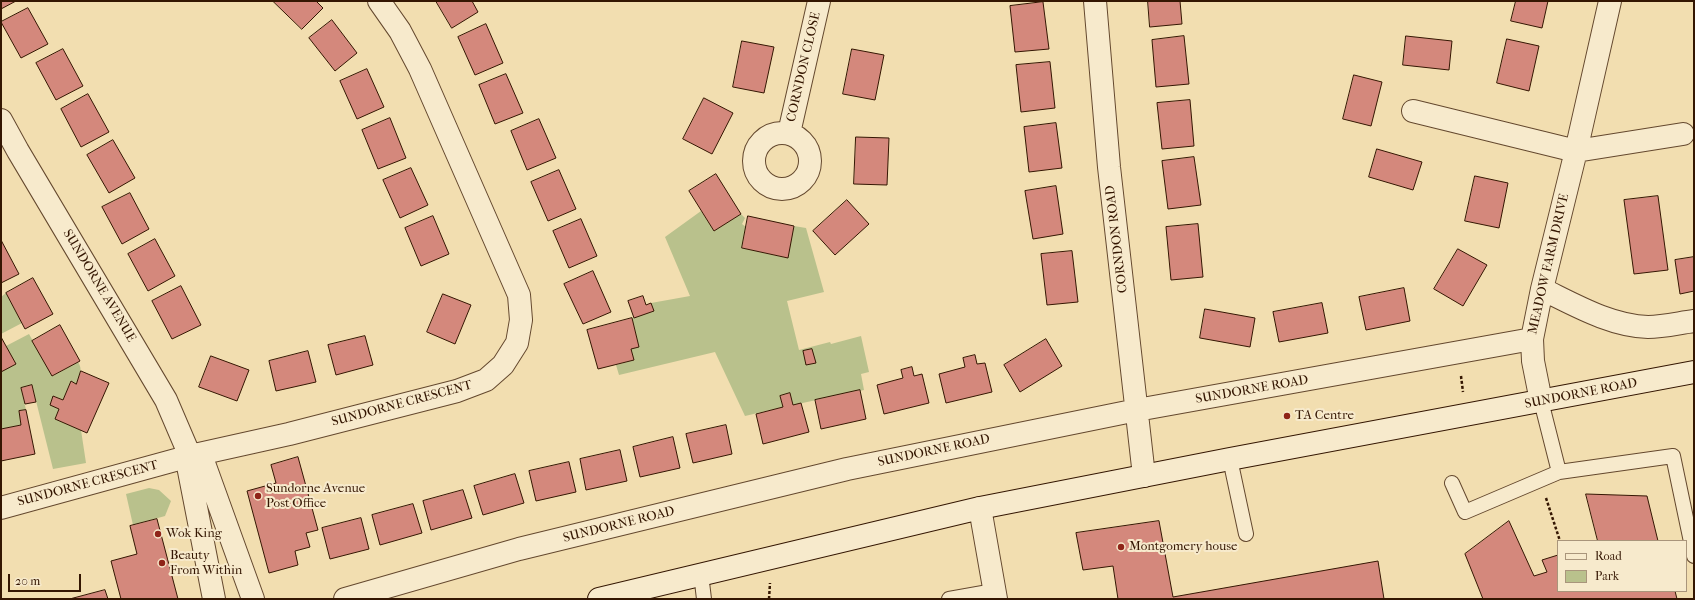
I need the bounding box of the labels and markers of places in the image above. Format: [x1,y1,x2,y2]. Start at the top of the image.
place label: TA Centre [1295,408,1354,424]
marker: TA Centre [1282,411,1292,421]
place label: Sundorne Avenue Post Office [266,481,365,512]
marker: Sundorne Avenue Post Office [253,491,263,501]
place label: Wok King [166,526,222,542]
marker: Wok King [153,529,163,539]
place label: Montgomery house [1129,539,1237,555]
marker: Montgomery house [1116,542,1126,552]
place label: Beauty From Within [170,548,242,579]
marker: Beauty From Within [157,558,167,568]

